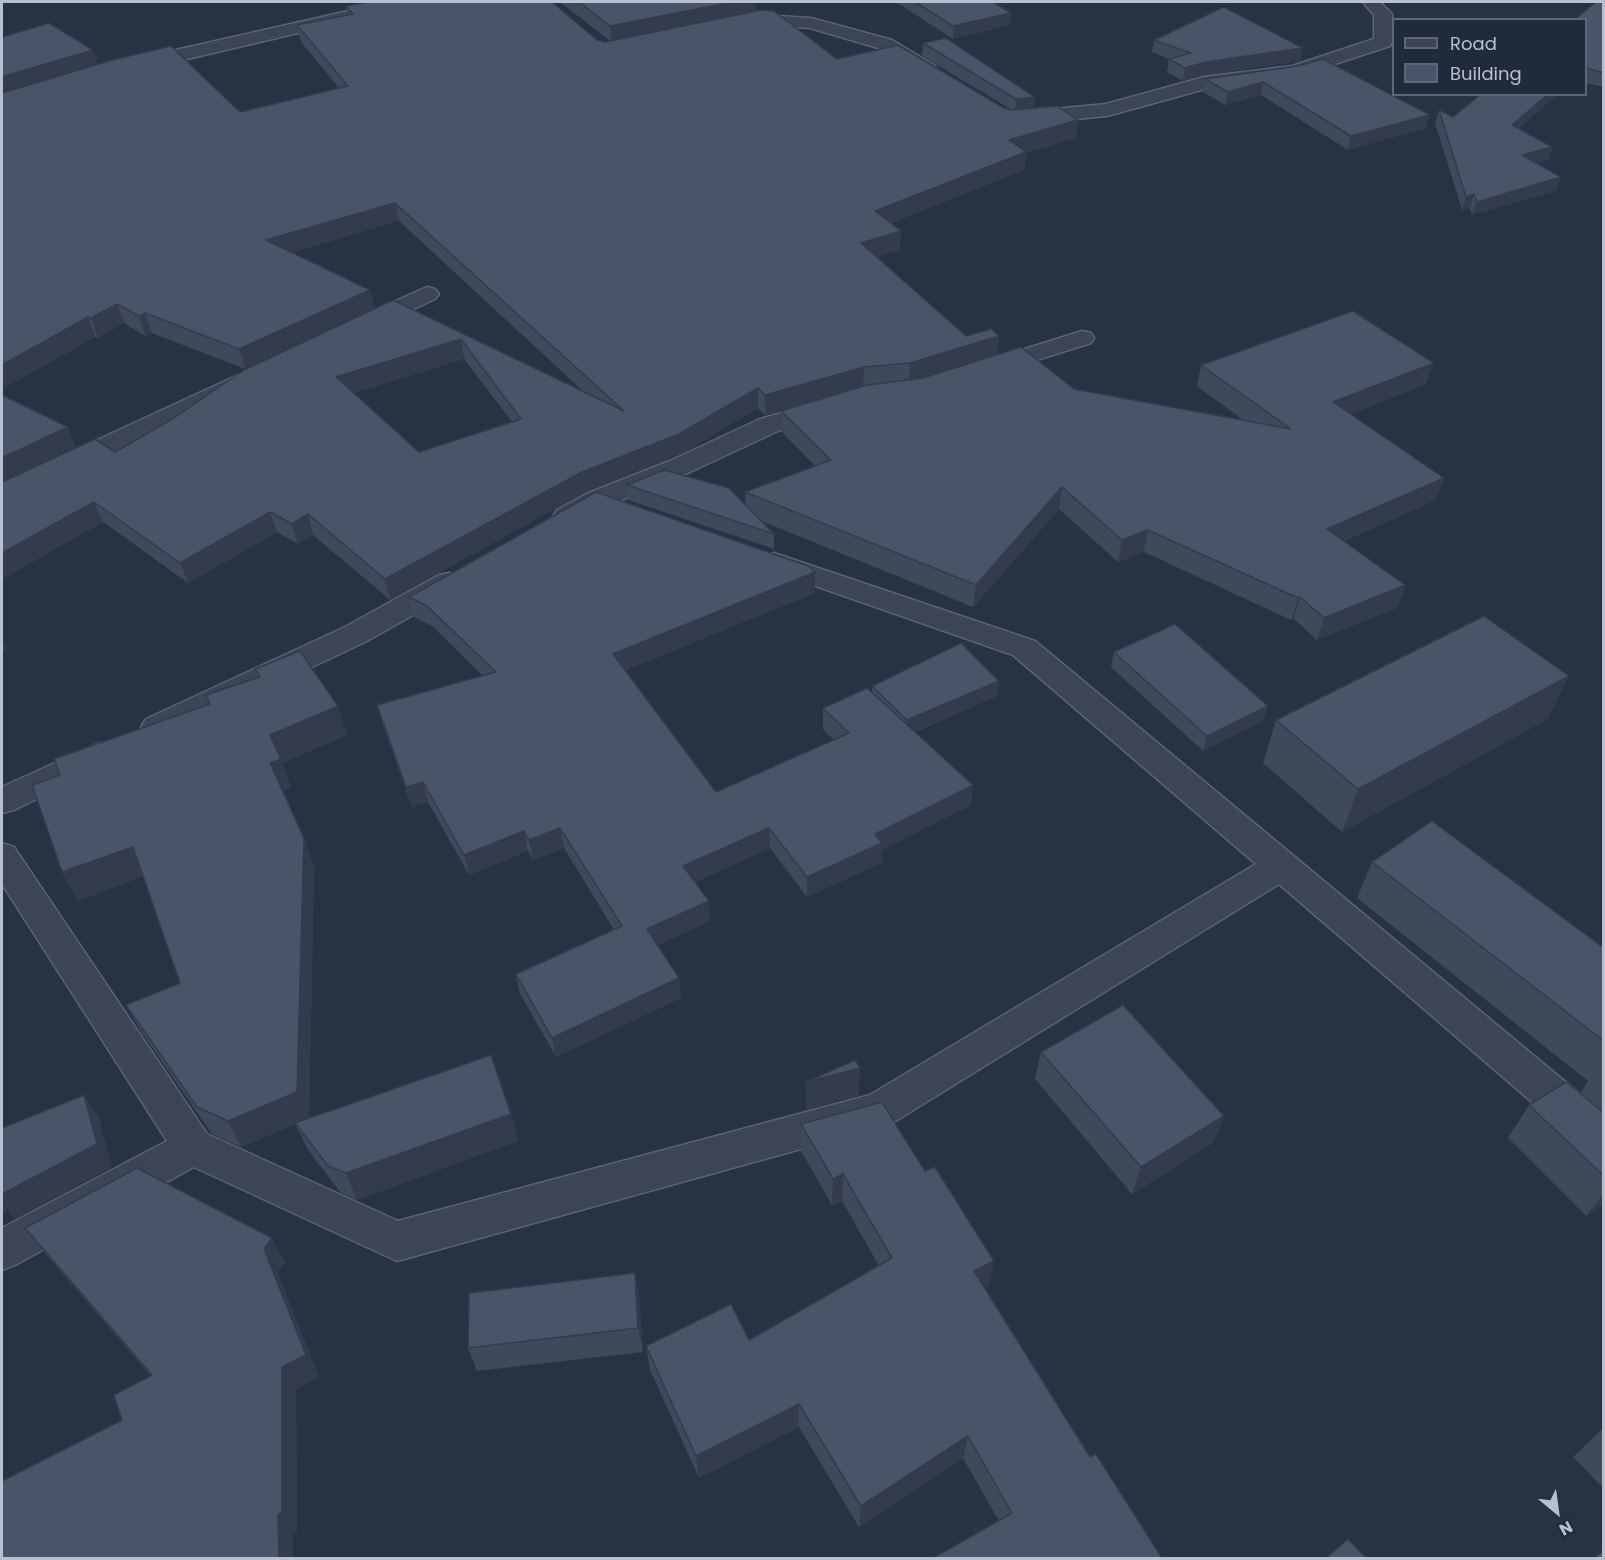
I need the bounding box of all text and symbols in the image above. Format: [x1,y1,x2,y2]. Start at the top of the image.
legend [1392,18,1587,96]
text: Road [1450,31,1497,56]
text: Building [1450,61,1522,86]
north arrow [1527,1482,1587,1542]
text: N [1555,1515,1577,1541]

